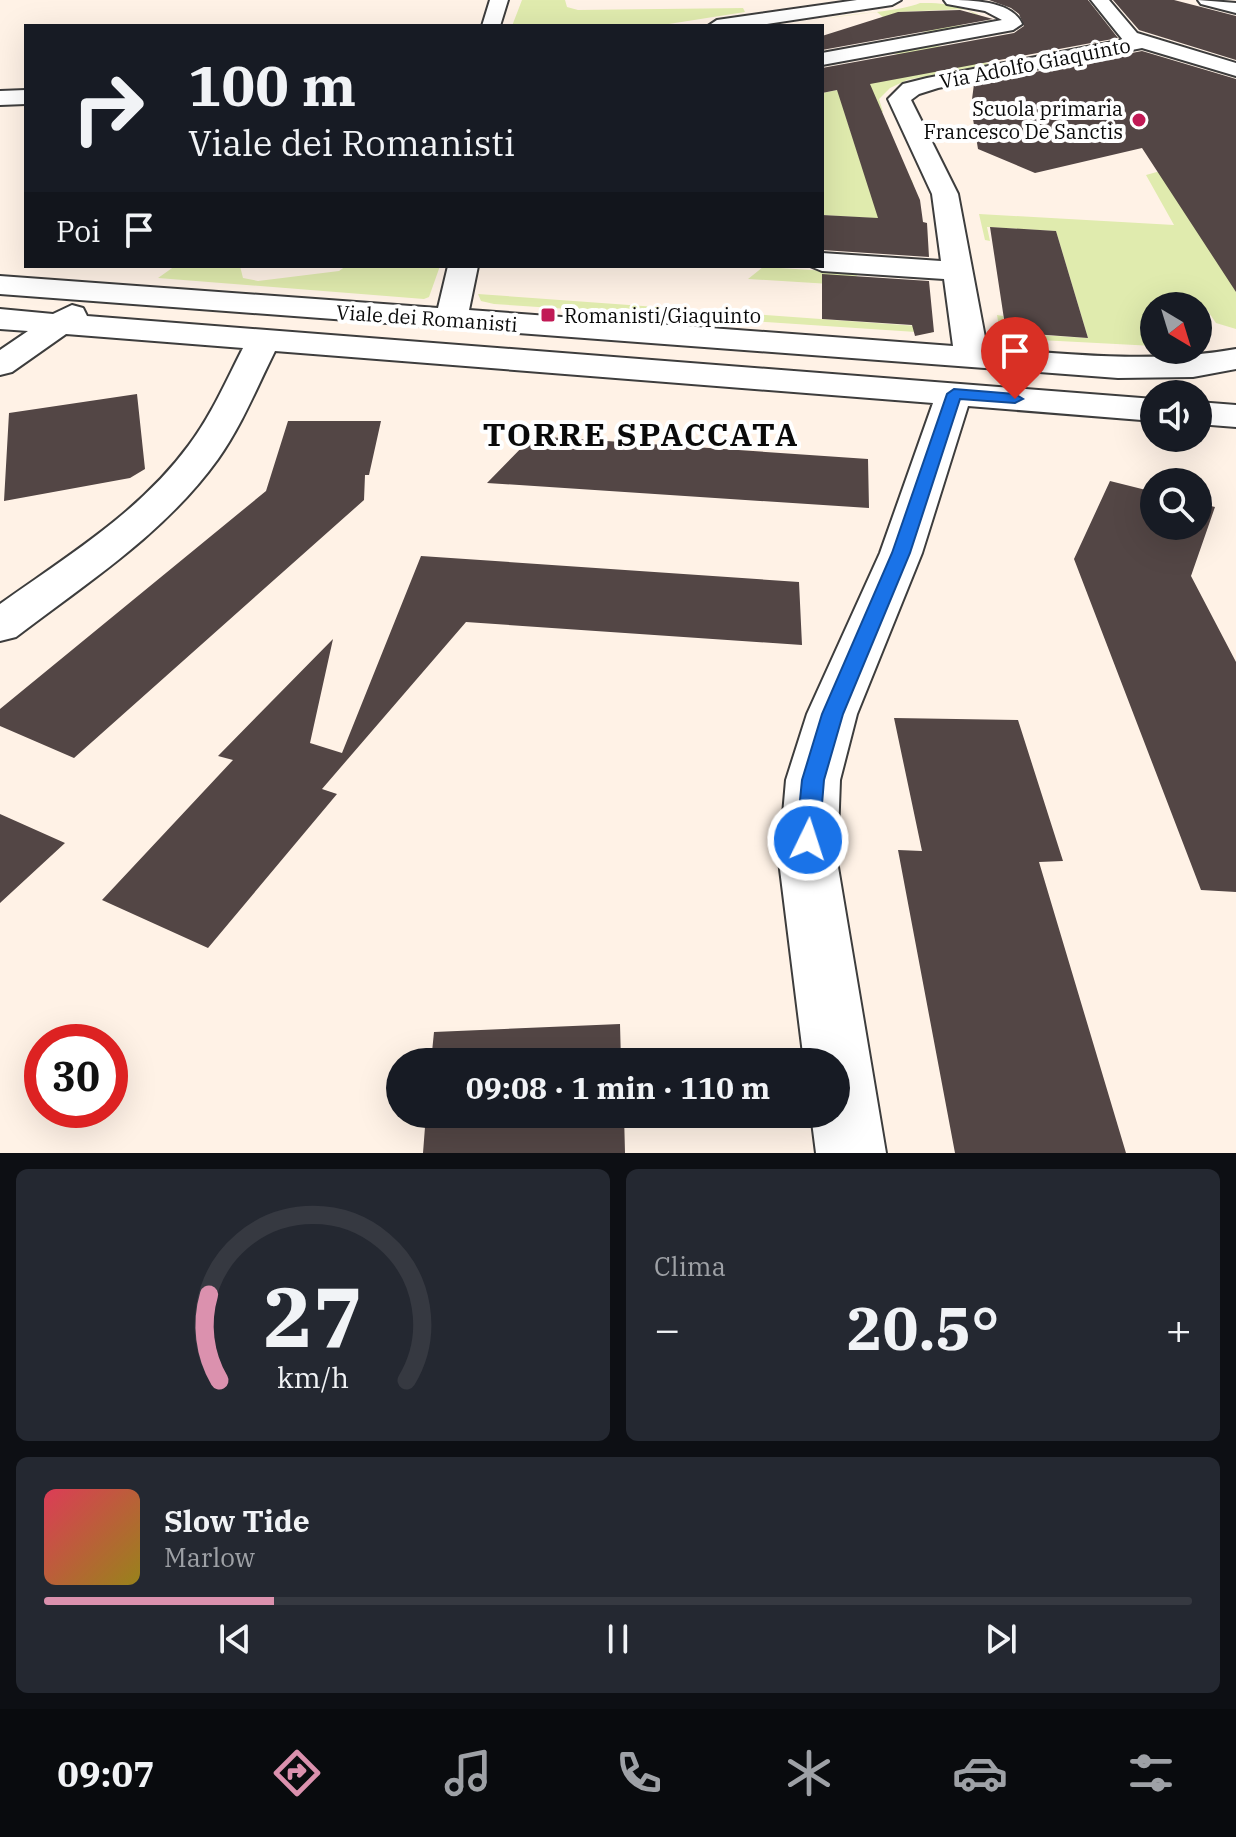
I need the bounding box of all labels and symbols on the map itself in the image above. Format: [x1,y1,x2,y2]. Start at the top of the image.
street label: Via Adolfo Giaquinto [937,31,1133,95]
place label: Scuola primaria Francesco De Sanctis [923,95,1123,145]
marker: Scuola primaria Francesco De Sanctis [1130,111,1148,129]
north arrow [1140,292,1212,364]
street label: Viale dei Romanisti [335,298,519,338]
place label: Romanisti/Giaquinto [564,302,761,329]
marker: Romanisti/Giaquinto [539,306,557,324]
pin [981,317,1049,399]
district label: TORRE SPACCATA [483,413,799,455]
position arrow [766,798,850,882]
speed limit sign: 30 [24,1024,128,1128]

